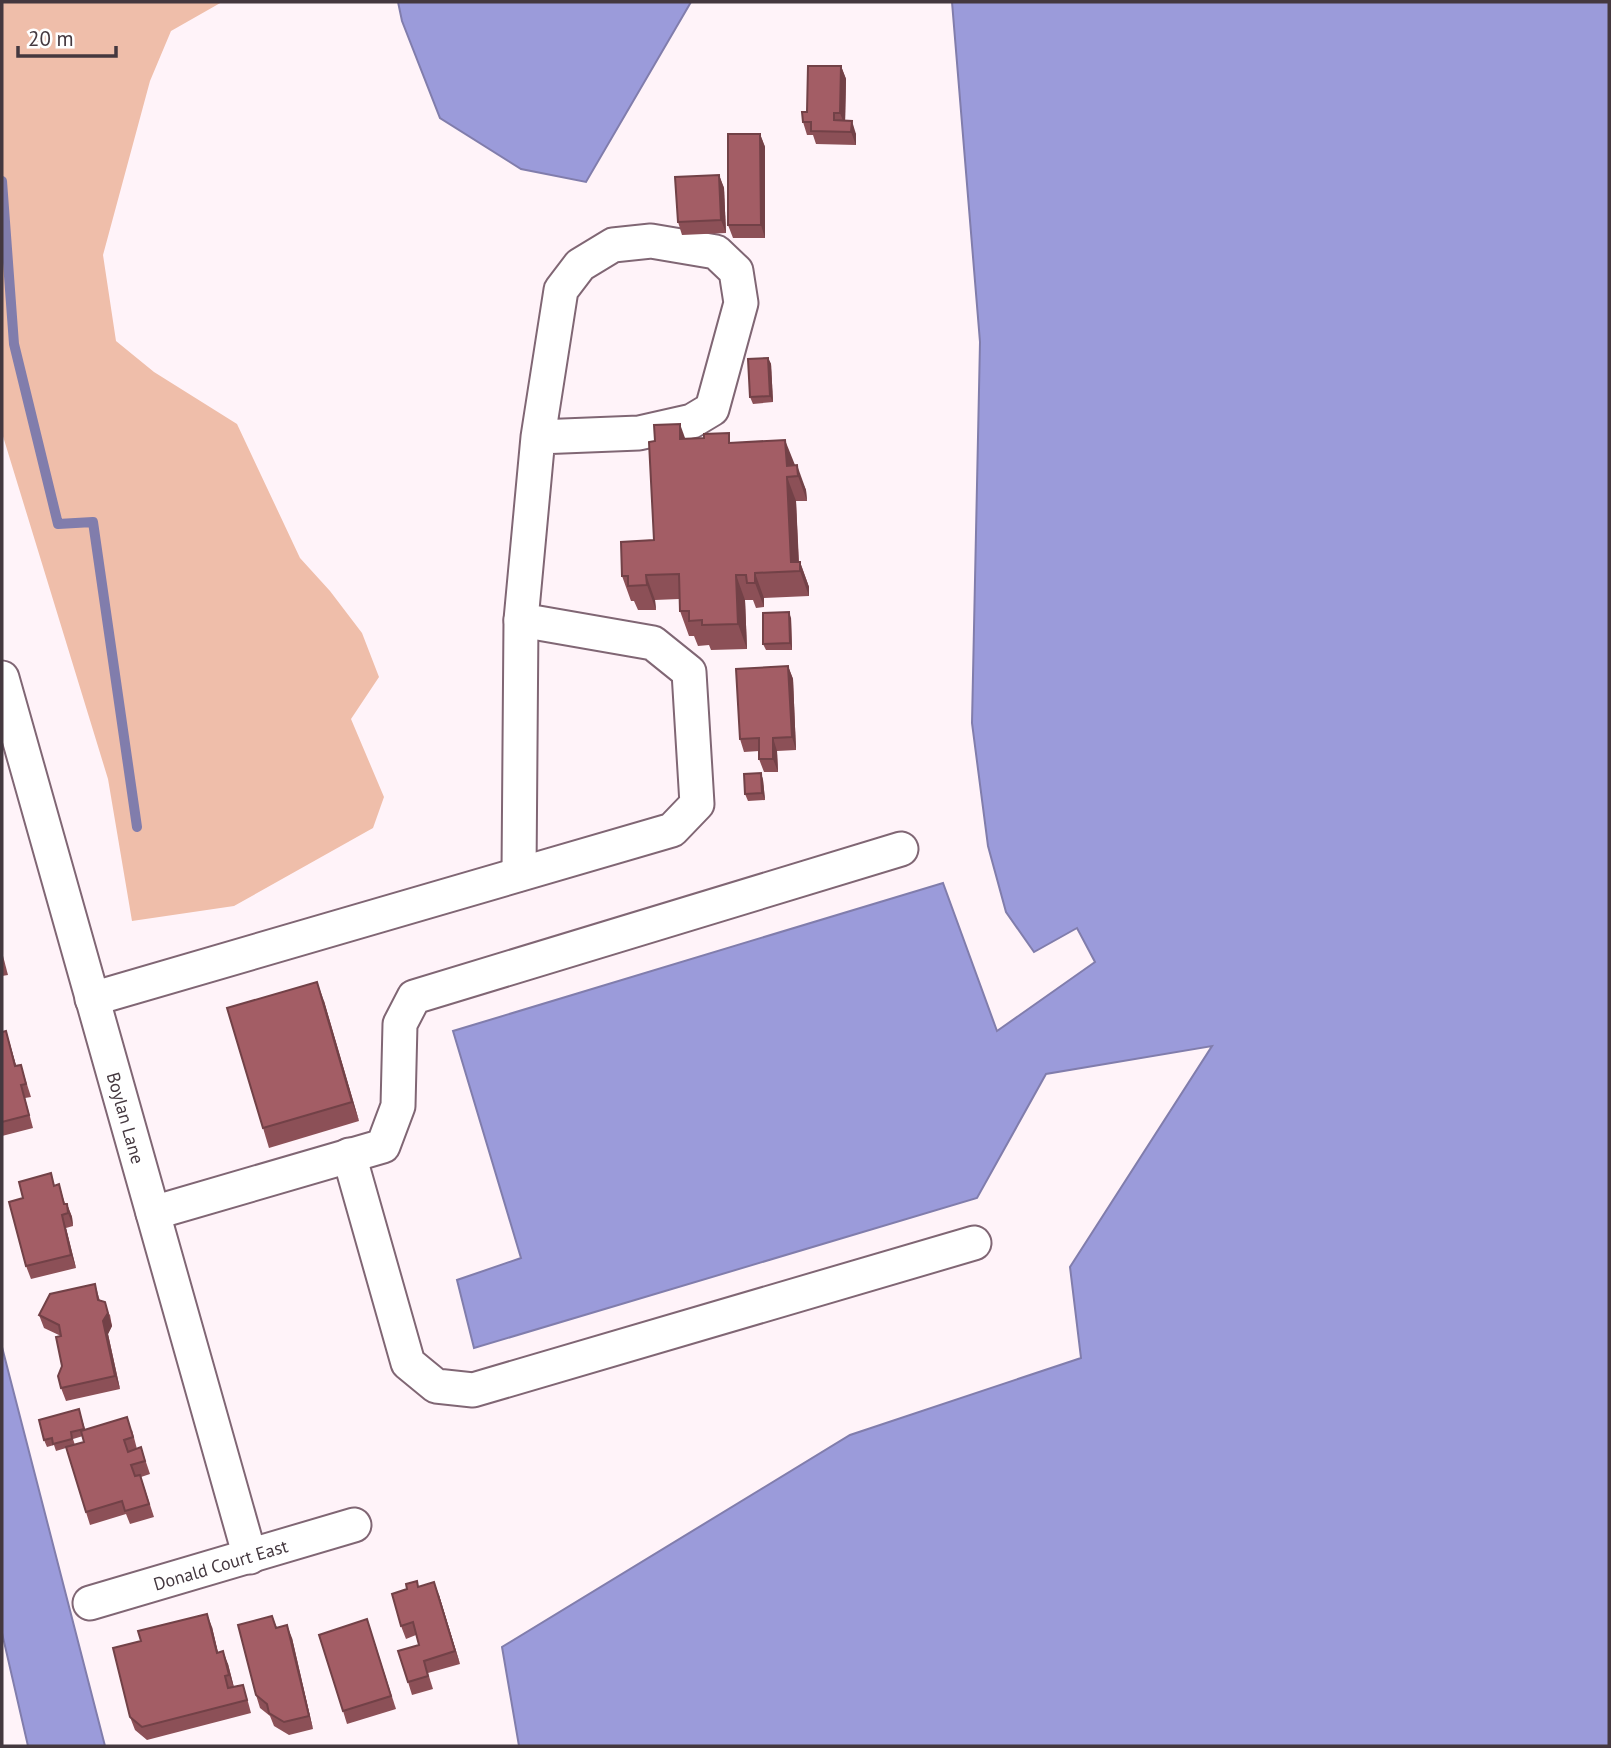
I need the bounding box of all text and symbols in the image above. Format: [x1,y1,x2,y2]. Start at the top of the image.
scale bar [18,14,116,58]
text: 20 m [28,25,74,52]
street label: Boylan Lane [102,1069,150,1166]
street label: Donald Court East [151,1534,290,1595]

